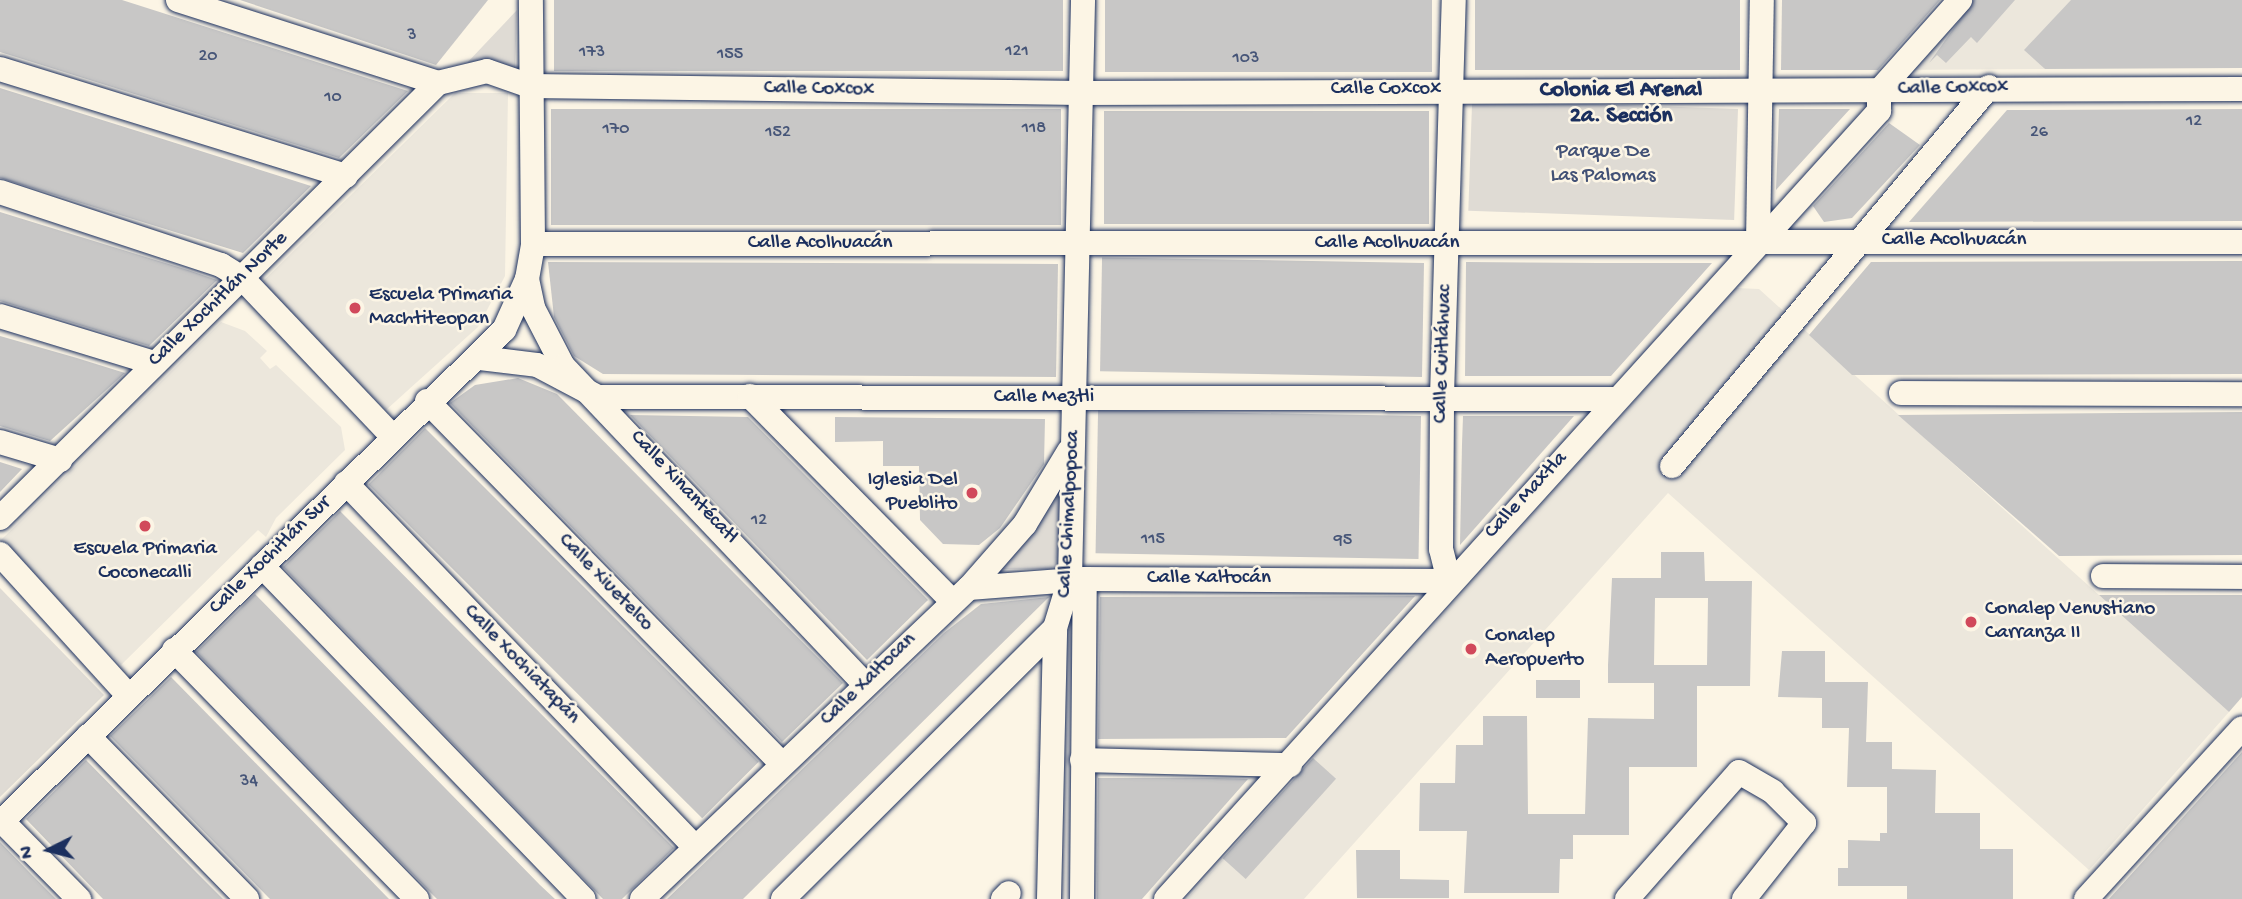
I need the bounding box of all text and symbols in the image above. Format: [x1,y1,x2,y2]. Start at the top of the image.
house number: 3 [407,25,417,47]
house number: 121 [1005,41,1029,63]
house number: 173 [579,42,605,64]
house number: 155 [717,44,743,66]
house number: 20 [198,46,218,68]
house number: 103 [1233,48,1259,70]
street label: Calle Coxcox [1898,75,2008,103]
street label: Calle Coxcox [764,76,874,104]
street label: Calle Coxcox [1331,77,1441,103]
district label: Colonia El Arenal 2a. Sección [1540,77,1702,131]
house number: 10 [324,87,342,109]
house number: 12 [2186,111,2202,133]
house number: 118 [1022,118,1046,140]
house number: 170 [603,119,629,141]
house number: 152 [765,122,791,144]
house number: 26 [2030,122,2048,144]
park label: Parque De Las Palomas [1550,140,1656,190]
street label: Calle Xochitlán Norte [144,227,294,373]
street label: Calle Acolhuacán [1882,228,2026,254]
street label: Calle Acolhuacán [748,231,892,257]
street label: Calle Acolhuacán [1315,231,1459,257]
place label: Escuela Primaria Machtiteopan [369,283,513,333]
street label: Calle Cuitláhuac [1429,284,1459,424]
marker: Escuela Primaria Machtiteopan [347,300,363,316]
street label: Calle Meztli [994,385,1094,411]
street label: Calle Xinantécatl [624,426,742,550]
street label: Calle Chimalpopoca [1053,430,1087,598]
street label: Calle Maxtla [1480,447,1574,545]
place label: Iglesia Del Pueblito [867,468,958,518]
marker: Iglesia Del Pueblito [964,485,980,501]
street label: Calle Xochitlán Sur [205,491,337,621]
house number: 12 [751,510,767,532]
marker: Escuela Primaria Coconecalli [137,518,153,534]
street label: Calle Xiuetelco [552,529,658,637]
house number: 115 [1141,529,1165,551]
house number: 95 [1334,530,1352,552]
place label: Escuela Primaria Coconecalli [73,537,217,587]
street label: Calle Xaltocán [1147,566,1271,592]
place label: Conalep Venustiano Carranza II [1985,597,2155,647]
street label: Calle Xochiatapán [457,600,585,730]
marker: Conalep Venustiano Carranza II [1963,614,1979,630]
place label: Conalep Aeropuerto [1485,624,1584,674]
street label: Calle Xaltocan [816,628,922,732]
marker: Conalep Aeropuerto [1463,641,1479,657]
house number: 34 [240,771,258,793]
north arrow [14,815,84,885]
text: N [16,845,40,860]

